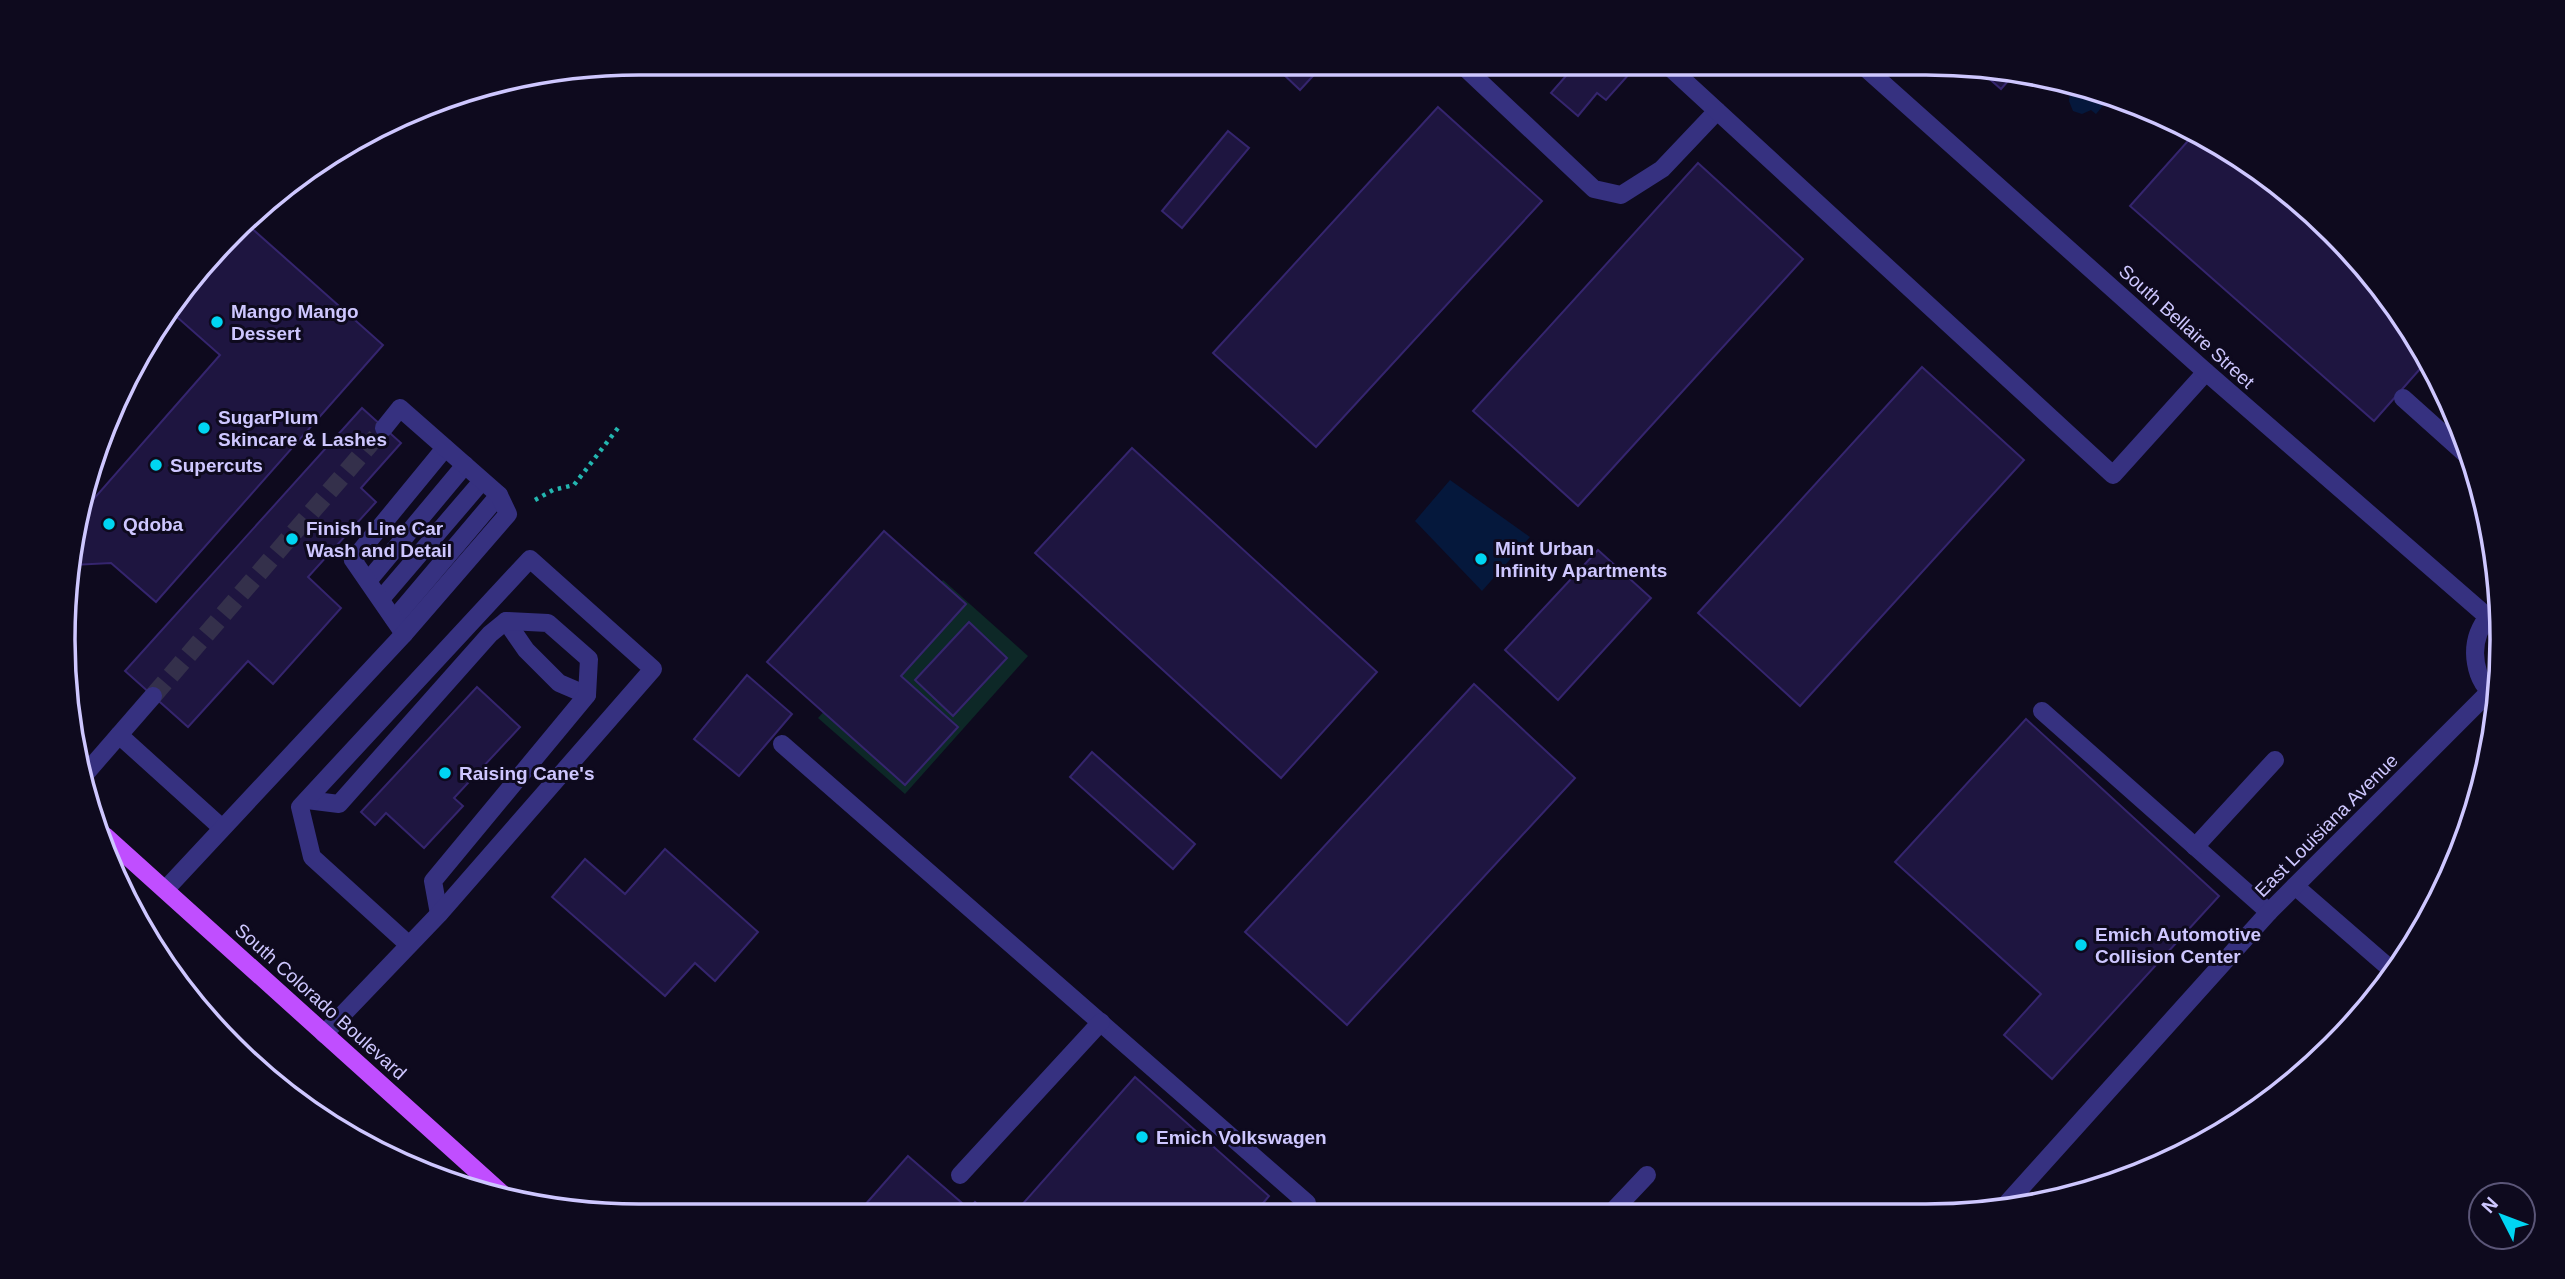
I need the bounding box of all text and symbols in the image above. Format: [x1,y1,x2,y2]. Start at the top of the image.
street label: South Bellaire Street [2115,260,2259,393]
place label: Mango Mango Dessert [231,301,359,344]
marker: Mango Mango Dessert [209,314,225,330]
place label: SugarPlum Skincare & Lashes [218,407,387,450]
marker: SugarPlum Skincare & Lashes [196,420,212,436]
place label: Supercuts [170,455,263,476]
marker: Supercuts [148,457,164,473]
place label: Qdoba [123,514,184,535]
marker: Qdoba [101,516,117,532]
place label: Finish Line Car Wash and Detail [306,518,452,561]
marker: Finish Line Car Wash and Detail [284,531,300,547]
place label: Mint Urban Infinity Apartments [1495,538,1667,581]
marker: Mint Urban Infinity Apartments [1473,551,1489,567]
street label: East Louisiana Avenue [2251,750,2402,901]
place label: Raising Cane's [459,763,594,784]
marker: Raising Cane's [437,765,453,781]
street label: South Colorado Boulevard [231,919,411,1084]
place label: Emich Automotive Collision Center [2095,924,2261,967]
marker: Emich Automotive Collision Center [2073,937,2089,953]
place label: Emich Volkswagen [1156,1127,1327,1148]
marker: Emich Volkswagen [1134,1129,1150,1145]
north arrow [2467,1181,2537,1251]
text: N [2477,1193,2502,1217]

